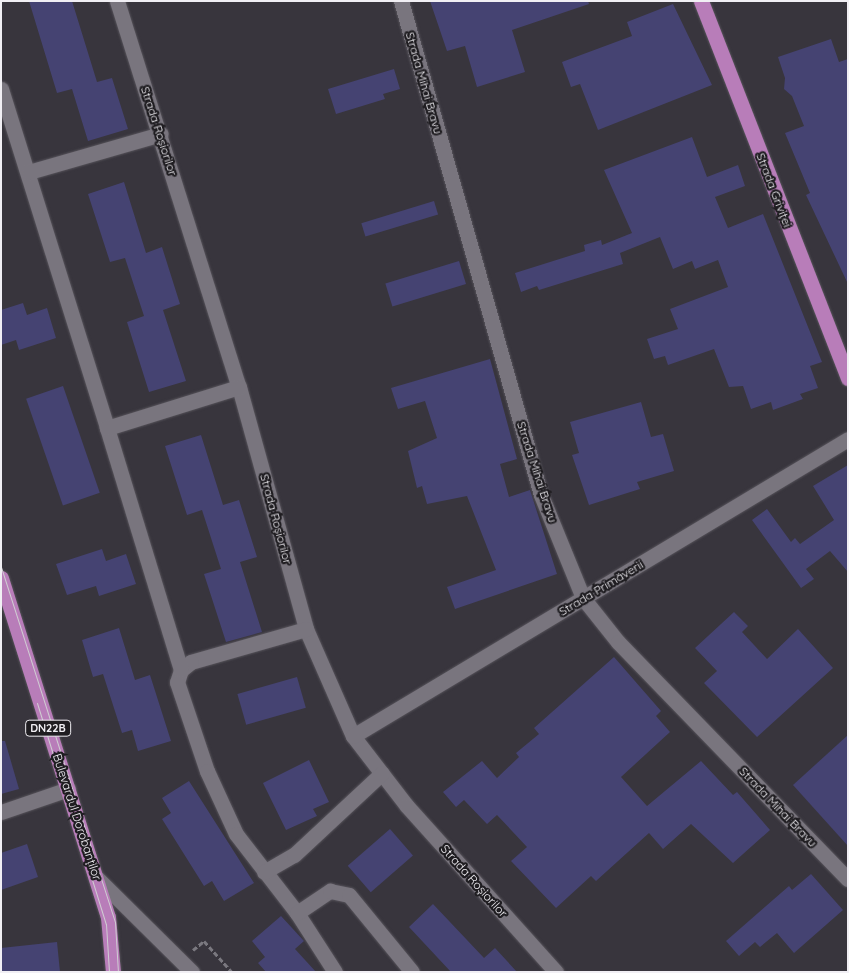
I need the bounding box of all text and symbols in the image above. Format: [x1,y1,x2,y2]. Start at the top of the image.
street label: Strada Mihai Bravu [403,30,445,136]
street label: Strada Roșiorilor [138,85,180,177]
street label: Strada Griviței [753,151,795,229]
street label: Strada Mihai Bravu [514,420,560,524]
street label: Strada Roșiorilor [257,472,295,566]
street label: Strada Primăverii [556,557,646,619]
road number: DN22B [24,720,72,736]
street label: Bulevardul Dorobanților [50,752,104,882]
street label: Strada Mihai Bravu [736,764,820,850]
street label: Strada Roșiorilor [438,842,510,920]

